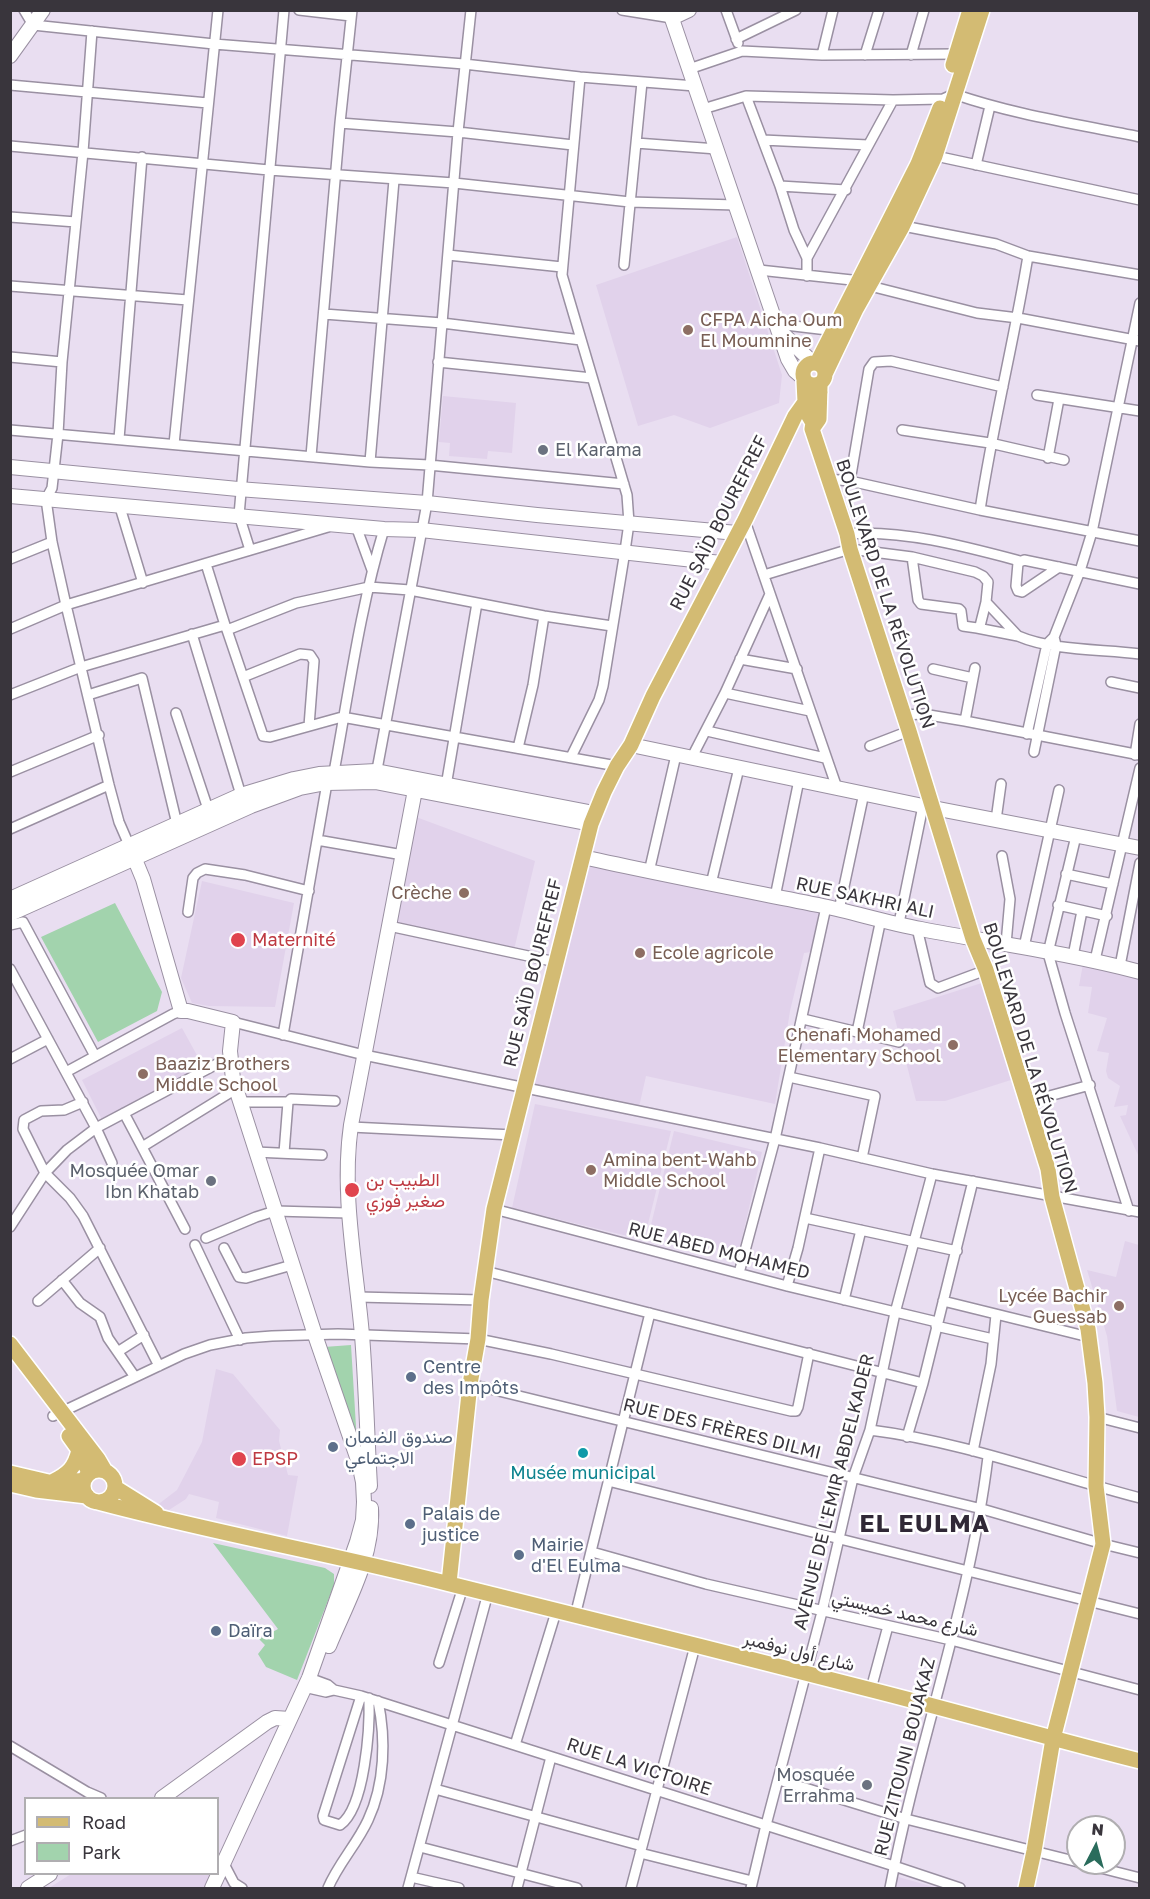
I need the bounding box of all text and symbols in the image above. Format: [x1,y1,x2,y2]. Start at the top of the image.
place label: CFPA Aicha Oum El Moumnine [700,309,842,352]
marker: CFPA Aicha Oum El Moumnine [681,323,695,337]
street label: RUE SAÏD BOUREFREF [666,432,772,614]
place label: El Karama [555,439,642,461]
marker: El Karama [536,443,550,457]
street label: BOULEVARD DE LA RÉVOLUTION [831,456,939,732]
street label: RUE SAKHRI ALI [794,873,936,923]
street label: RUE SAÏD BOUREFREF [499,877,567,1069]
place label: Crèche [391,882,452,904]
marker: Crèche [457,886,471,900]
street label: BOULEVARD DE LA RÉVOLUTION [978,920,1082,1196]
place label: Maternité [252,929,336,951]
marker: Maternité [229,931,247,949]
place label: Ecole agricole [652,942,774,964]
marker: Ecole agricole [633,946,647,960]
place label: Chenafi Mohamed Elementary School [777,1024,941,1066]
marker: Chenafi Mohamed Elementary School [946,1038,960,1052]
place label: Baaziz Brothers Middle School [155,1053,290,1096]
marker: Baaziz Brothers Middle School [136,1067,150,1081]
place label: Amina bent-Wahb Middle School [603,1149,757,1192]
place label: Mosquée Omar Ibn Khatab [69,1160,199,1202]
marker: Amina bent-Wahb Middle School [584,1163,598,1177]
place label: الطبيب بن صغير فوزي [366,1169,445,1212]
marker: Mosquée Omar Ibn Khatab [204,1174,218,1188]
marker: الطبيب بن صغير فوزي [343,1181,361,1199]
street label: RUE ABED MOHAMED [626,1218,812,1284]
place label: Lycée Bachir Guessab [998,1285,1107,1328]
marker: Lycée Bachir Guessab [1112,1299,1126,1313]
street label: AVENUE DE L'EMIR ABDELKADER [789,1352,879,1632]
place label: Centre des Impôts [423,1356,519,1398]
marker: Centre des Impôts [404,1370,418,1384]
street label: RUE DES FRÈRES DILMI [621,1394,823,1464]
place label: صندوق الضمان الاجتماعي [345,1426,453,1468]
marker: صندوق الضمان الاجتماعي [326,1440,340,1454]
marker: Musée municipal [576,1446,590,1460]
place label: EPSP [252,1448,298,1470]
marker: EPSP [230,1450,248,1468]
place label: Musée municipal [510,1462,656,1484]
place label: Palais de justice [422,1503,500,1546]
district label: EL EULMA [859,1510,991,1538]
marker: Palais de justice [403,1517,417,1531]
place label: Mairie d'El Eulma [531,1534,621,1576]
marker: Mairie d'El Eulma [512,1548,526,1562]
street label: شارع محمد خميستي [830,1587,980,1641]
place label: Daïra [228,1620,273,1642]
marker: Daïra [209,1624,223,1638]
street label: شارع أول نوفمبر [741,1628,857,1676]
street label: RUE ZITOUNI BOUAKAZ [870,1656,940,1858]
street label: RUE LA VICTOIRE [564,1733,714,1801]
place label: Mosquée Errahma [776,1764,855,1806]
marker: Mosquée Errahma [860,1778,874,1792]
legend [24,1797,219,1875]
text: Road [82,1811,126,1833]
north arrow [1066,1815,1126,1875]
text: N [1091,1819,1105,1840]
text: Park [82,1841,121,1863]

